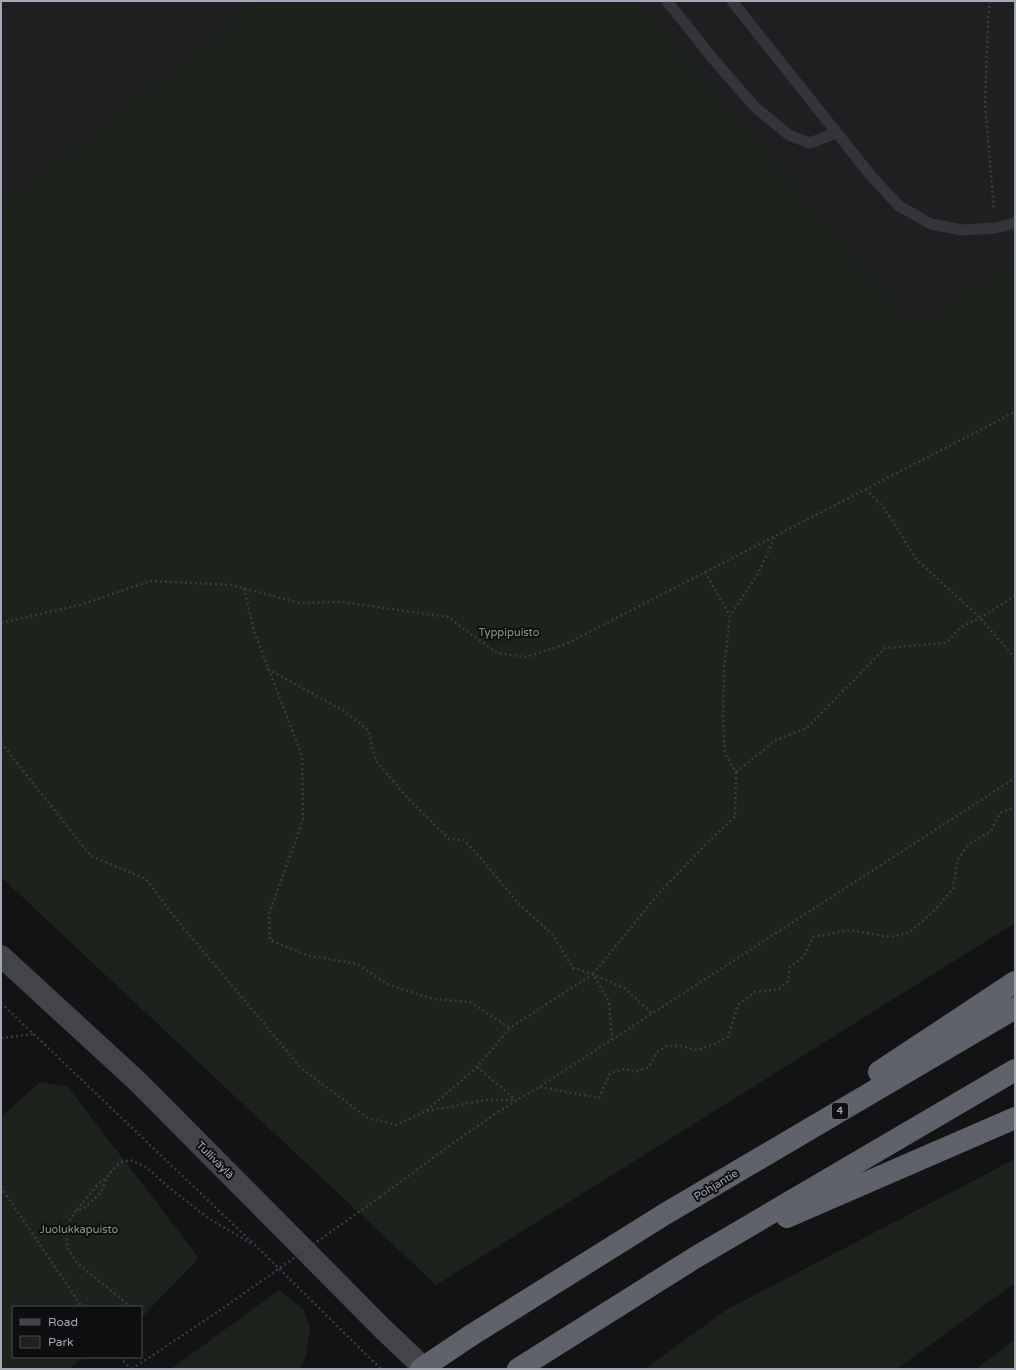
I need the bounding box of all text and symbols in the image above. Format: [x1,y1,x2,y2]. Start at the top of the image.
park label: Typpipuisto [479,626,540,639]
road number: 4 [832,1103,848,1119]
street label: Tulliväylä [194,1139,236,1181]
street label: Pohjantie [692,1167,740,1203]
park label: Juolukkapuisto [40,1223,119,1236]
legend [12,1306,142,1358]
text: Road [48,1315,78,1329]
text: Park [48,1335,74,1349]

